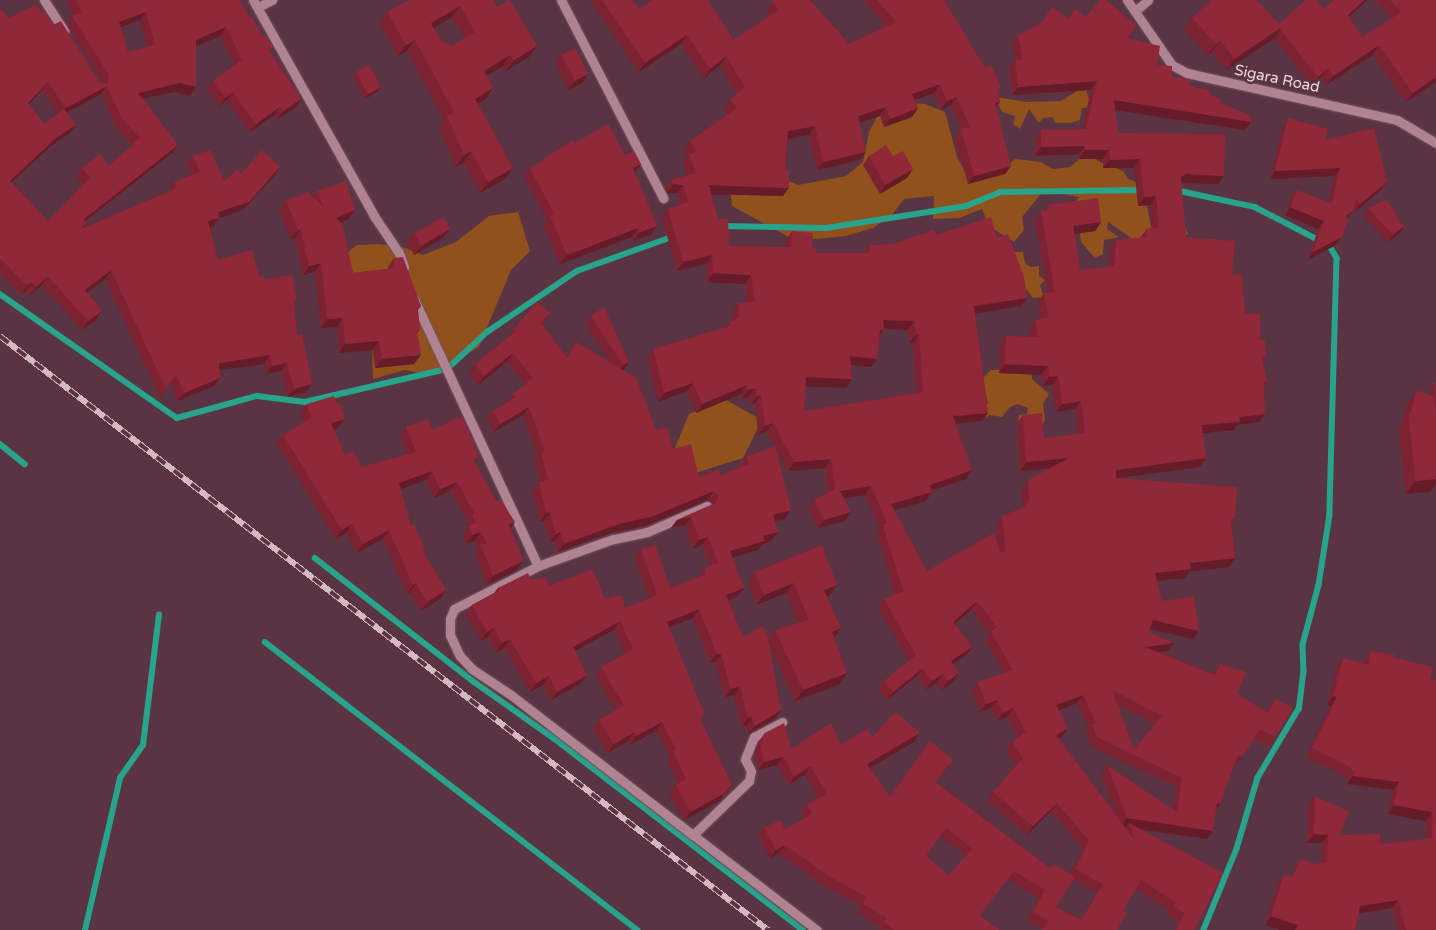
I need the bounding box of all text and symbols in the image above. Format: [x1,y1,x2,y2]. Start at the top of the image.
street label: Sigara Road [1233,61,1321,97]

